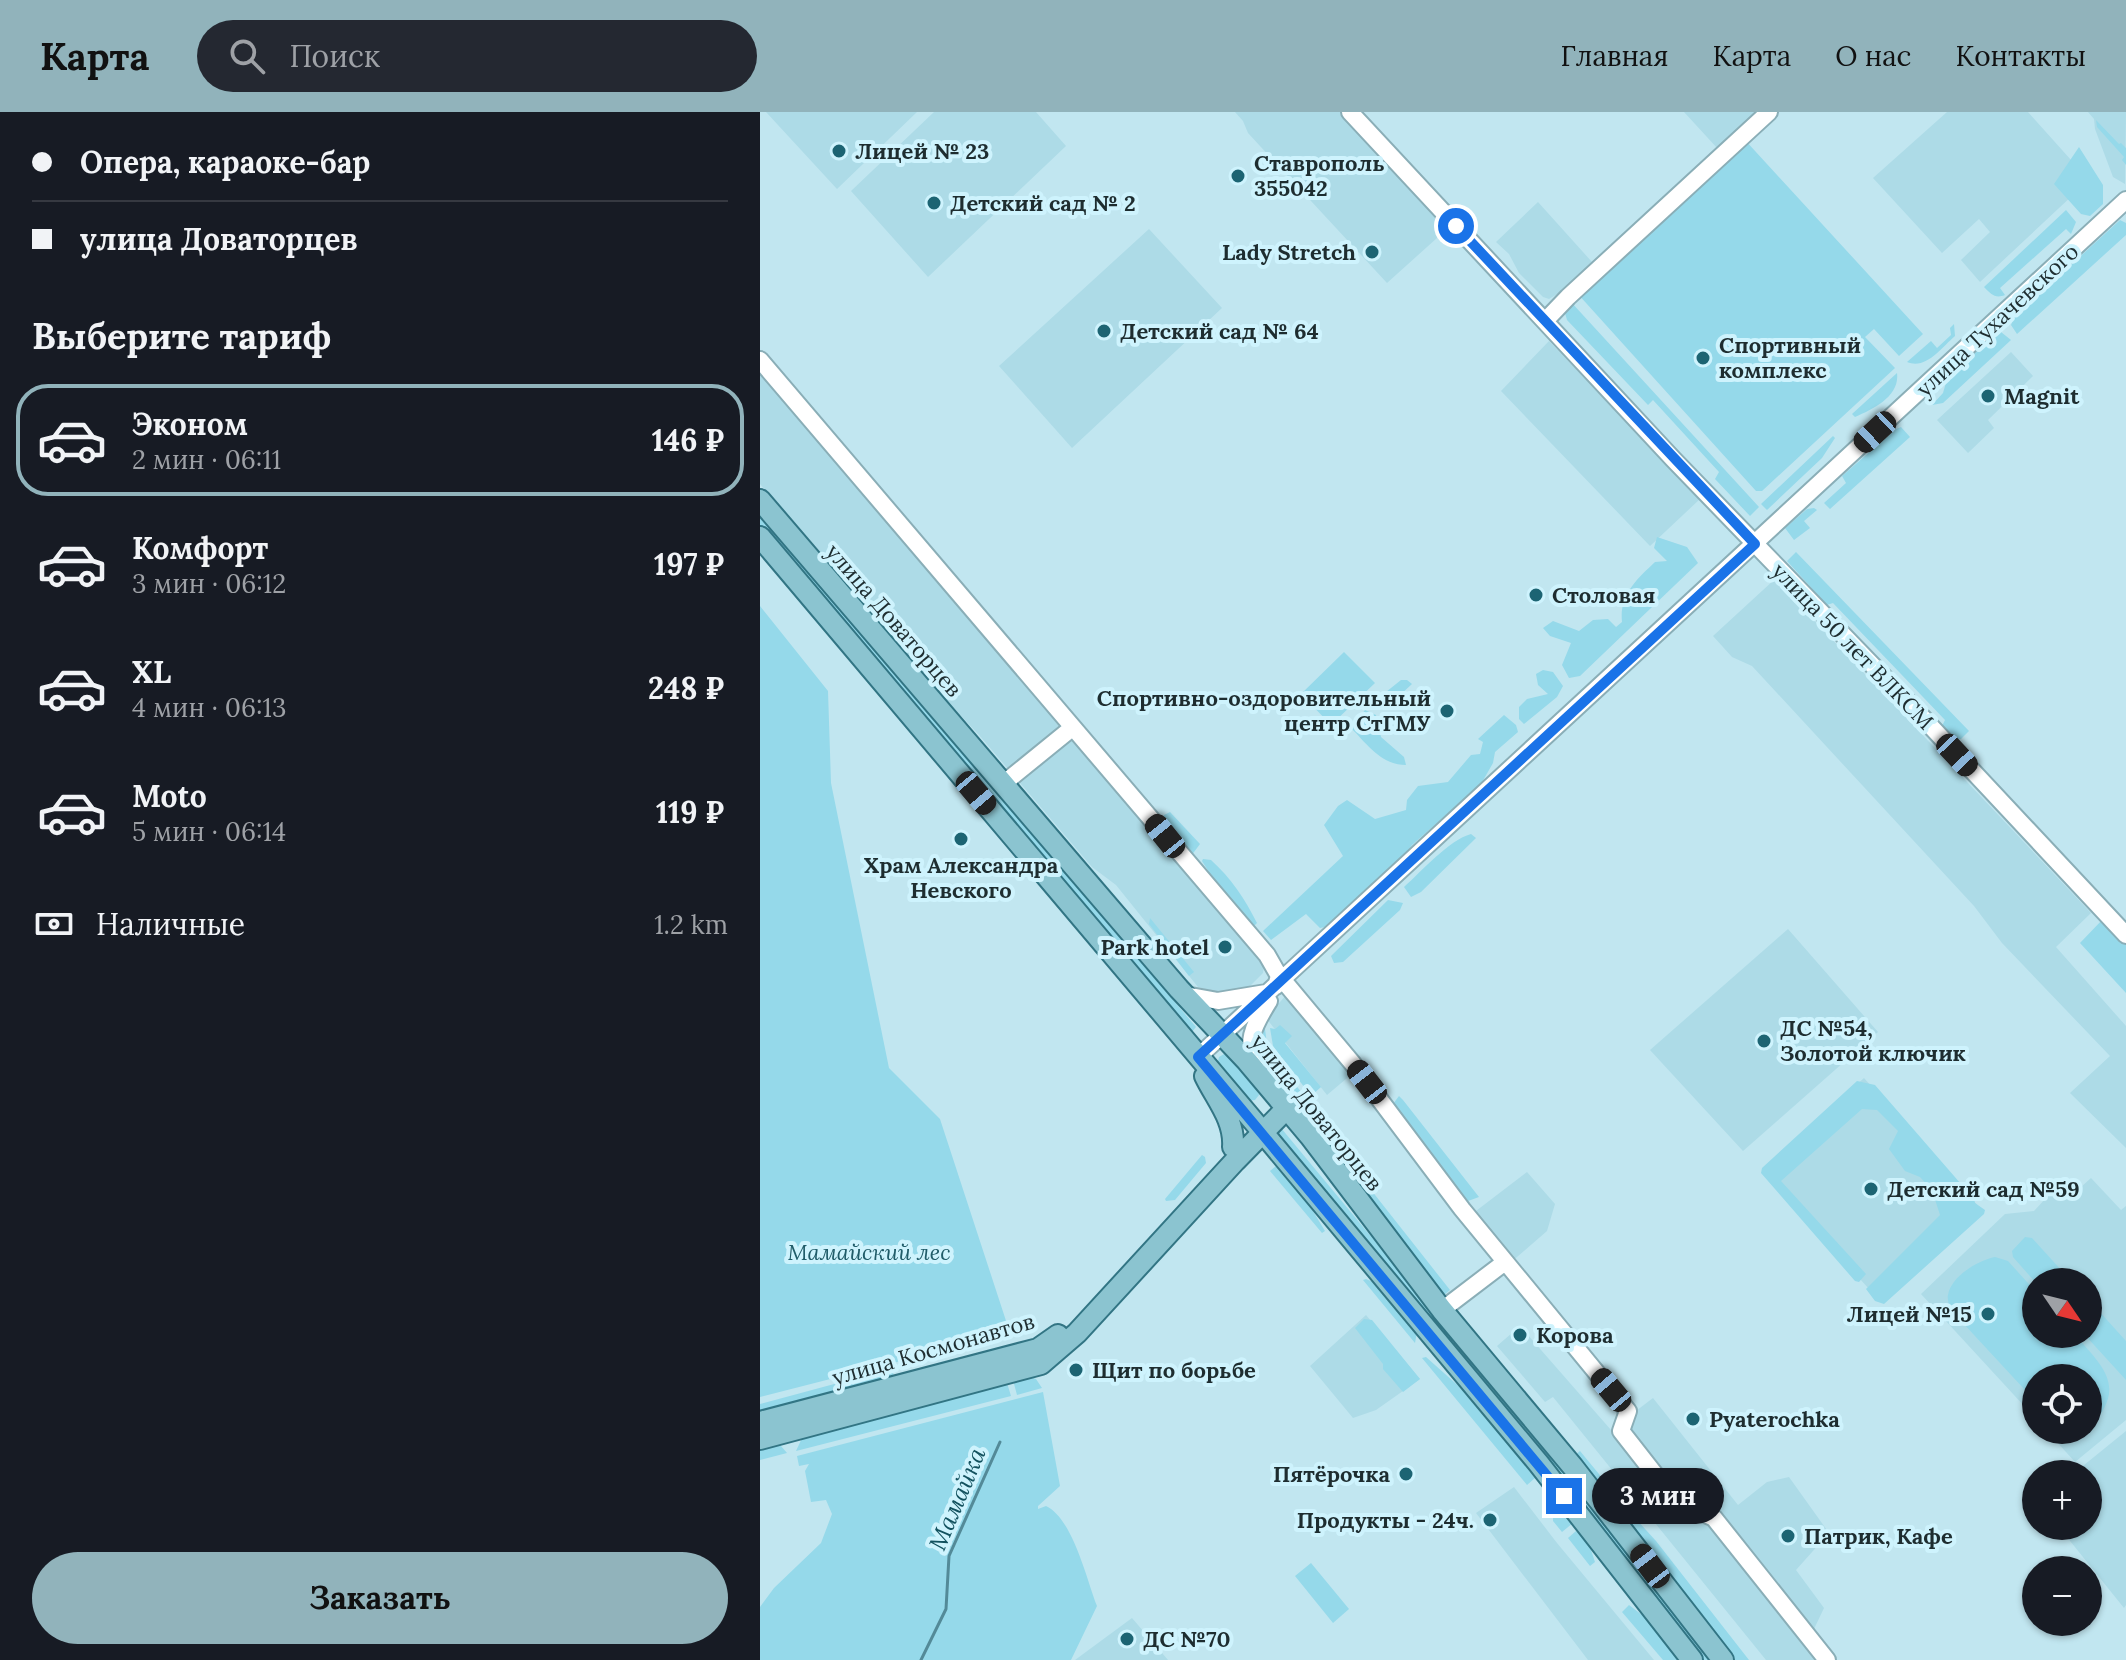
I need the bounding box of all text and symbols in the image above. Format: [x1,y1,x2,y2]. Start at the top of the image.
search box [197,20,757,92]
text: Карта [40,32,149,80]
icon: search [225,34,269,78]
text: Поиск [289,37,380,75]
text: Главная [1560,38,1669,74]
text: Карта [1713,38,1791,74]
text: О нас [1835,38,1912,74]
text: Контакты [1956,38,2086,74]
place label: Лицей № 23 [855,137,989,165]
marker: Лицей № 23 [830,142,848,160]
text: Опера, караоке-бар [80,143,370,181]
place label: Ставрополь 355042 [1254,149,1385,202]
marker: Ставрополь 355042 [1229,167,1247,185]
place label: Детский сад № 2 [950,189,1136,217]
marker: Детский сад № 2 [925,194,943,212]
route start [1438,208,1474,244]
text: улица Доваторцев [80,220,358,258]
street label: улица Тухачевского [1910,237,2084,403]
place label: Lady Stretch [1222,238,1356,266]
marker: Lady Stretch [1363,243,1381,261]
text: Выберите тариф [32,313,331,359]
place label: Детский сад № 64 [1120,317,1319,345]
marker: Детский сад № 64 [1095,322,1113,340]
place label: Спортивный комплекс [1719,331,1861,384]
marker: Спортивный комплекс [1694,349,1712,367]
place label: Magnit [2004,382,2080,410]
marker: Magnit [1979,387,1997,405]
icon: car [36,404,108,476]
text: Эконом [132,405,248,443]
car [1849,407,1901,457]
text: 146 ₽ [652,421,724,459]
text: 2 мин · 06:11 [132,443,281,476]
icon: car [36,528,108,600]
text: Комфорт [132,529,268,567]
street label: улица Доваторцев [820,538,968,702]
text: 197 ₽ [654,545,724,583]
street label: улица 50 лет ВЛКСМ [1766,557,1940,735]
text: 3 мин · 06:12 [132,567,286,600]
place label: Столовая [1552,581,1656,609]
marker: Столовая [1527,586,1545,604]
icon: car [36,652,108,724]
text: XL [132,653,171,691]
text: 248 ₽ [648,669,724,707]
place label: Спортивно-оздоровительный центр СтГМУ [1097,684,1431,737]
text: 4 мин · 06:13 [132,691,286,724]
marker: Спортивно-оздоровительный центр СтГМУ [1438,702,1456,720]
car [1932,729,1982,781]
car [951,767,1001,819]
icon: car [36,776,108,848]
text: Moto [132,777,207,815]
text: 119 ₽ [656,793,724,831]
car [1141,810,1189,862]
text: 5 мин · 06:14 [132,815,286,848]
marker: Храм Александра Невского [952,830,970,848]
place label: Храм Александра Невского [864,851,1059,904]
icon: cash [32,902,76,946]
text: Наличные [96,905,245,943]
text: 1.2 km [654,908,728,941]
place label: Park hotel [1101,933,1209,961]
marker: Park hotel [1216,938,1234,956]
place label: ДС №54, Золотой ключик [1780,1014,1966,1067]
street label: улица Доваторцев [1245,1028,1389,1196]
marker: ДС №54, Золотой ключик [1755,1032,1773,1050]
car [1343,1056,1391,1108]
place label: Детский сад №59 [1887,1175,2080,1203]
marker: Детский сад №59 [1862,1180,1880,1198]
park label: Мамайский лес [787,1238,951,1266]
north arrow [2022,1268,2102,1348]
map controls [2022,1268,2102,1636]
place label: Лицей №15 [1847,1300,1972,1328]
marker: Лицей №15 [1979,1305,1997,1323]
street label: улица Космонавтов [829,1307,1037,1391]
place label: Корова [1536,1321,1614,1349]
marker: Корова [1511,1326,1529,1344]
place label: Щит по борьбе [1092,1356,1256,1384]
marker: Щит по борьбе [1067,1361,1085,1379]
car [1586,1364,1636,1416]
button: locate [2022,1364,2102,1444]
place label: Pyaterochka [1709,1405,1840,1433]
marker: Pyaterochka [1684,1410,1702,1428]
water label: Мамайка [922,1442,993,1555]
place label: Пятёрочка [1273,1460,1390,1488]
button: + [2022,1460,2102,1540]
marker: Пятёрочка [1397,1465,1415,1483]
callout: 3 мин [1592,1468,1724,1524]
route end [1546,1478,1582,1514]
text: 3 мин [1620,1479,1696,1512]
place label: Продукты - 24ч. [1297,1506,1474,1534]
marker: Продукты - 24ч. [1481,1511,1499,1529]
place label: Патрик, Кафе [1804,1522,1953,1550]
marker: Патрик, Кафе [1779,1527,1797,1545]
car [1626,1540,1674,1592]
button: Заказать [32,1552,728,1644]
button: − [2022,1556,2102,1636]
place label: ДС №70 [1143,1625,1231,1653]
marker: ДС №70 [1118,1630,1136,1648]

